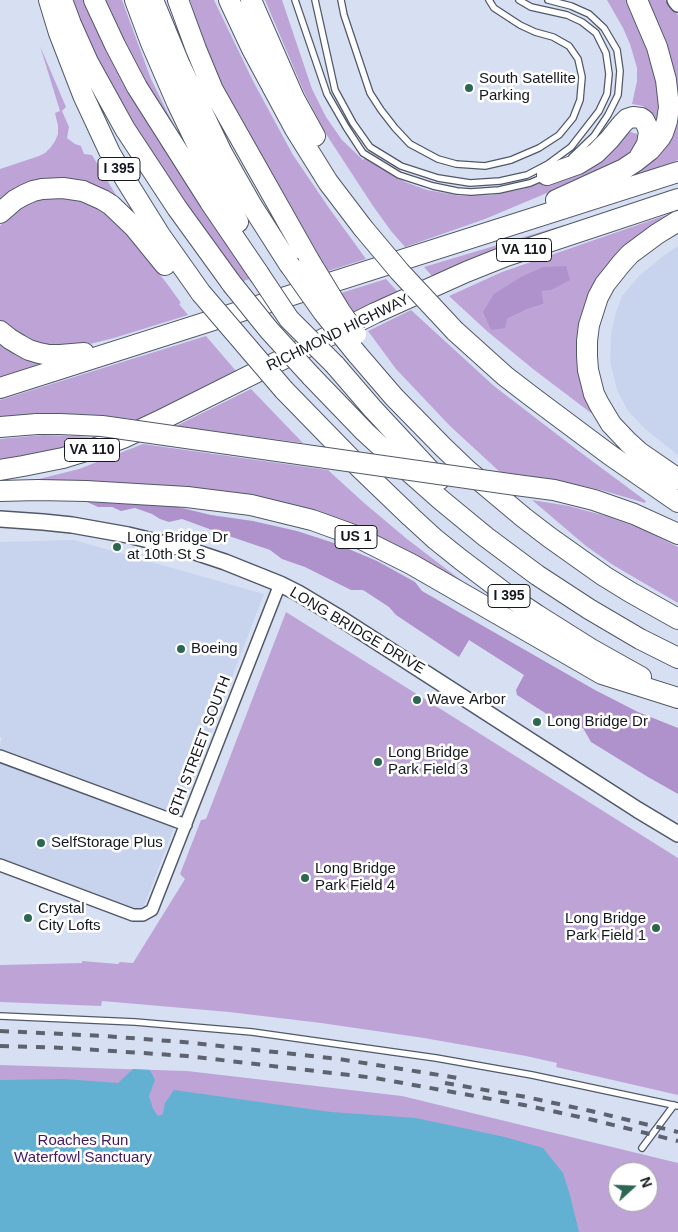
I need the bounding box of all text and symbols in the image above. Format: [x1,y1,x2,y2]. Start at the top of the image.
place label: South Satellite Parking [479,70,576,105]
marker: South Satellite Parking [463,82,475,94]
road number: I 395 [98,157,140,180]
road number: VA 110 [496,238,552,262]
street label: RICHMOND HIGHWAY [264,291,412,375]
road number: VA 110 [64,438,120,462]
road number: US 1 [335,526,377,548]
place label: Long Bridge Dr at 10th St S [127,529,228,564]
marker: Long Bridge Dr at 10th St S [111,541,123,553]
street label: LONG BRIDGE DRIVE [286,584,428,678]
road number: I 395 [488,584,530,608]
place label: Boeing [191,640,238,658]
marker: Boeing [175,643,187,655]
street label: 6TH STREET SOUTH [165,674,235,818]
place label: Wave Arbor [427,691,506,709]
marker: Wave Arbor [411,694,423,706]
place label: Long Bridge Dr [547,713,648,731]
marker: Long Bridge Dr [531,716,543,728]
place label: Long Bridge Park Field 3 [388,744,469,779]
marker: Long Bridge Park Field 3 [372,756,384,768]
place label: SelfStorage Plus [51,834,163,852]
marker: SelfStorage Plus [35,837,47,849]
place label: Long Bridge Park Field 4 [315,860,396,895]
marker: Long Bridge Park Field 4 [299,872,311,884]
place label: Crystal City Lofts [38,900,101,935]
place label: Long Bridge Park Field 1 [565,910,646,945]
marker: Crystal City Lofts [22,912,34,924]
marker: Long Bridge Park Field 1 [650,922,662,934]
park label: Roaches Run Waterfowl Sanctuary [14,1132,152,1167]
north arrow [608,1162,658,1212]
text: N [637,1175,655,1190]

